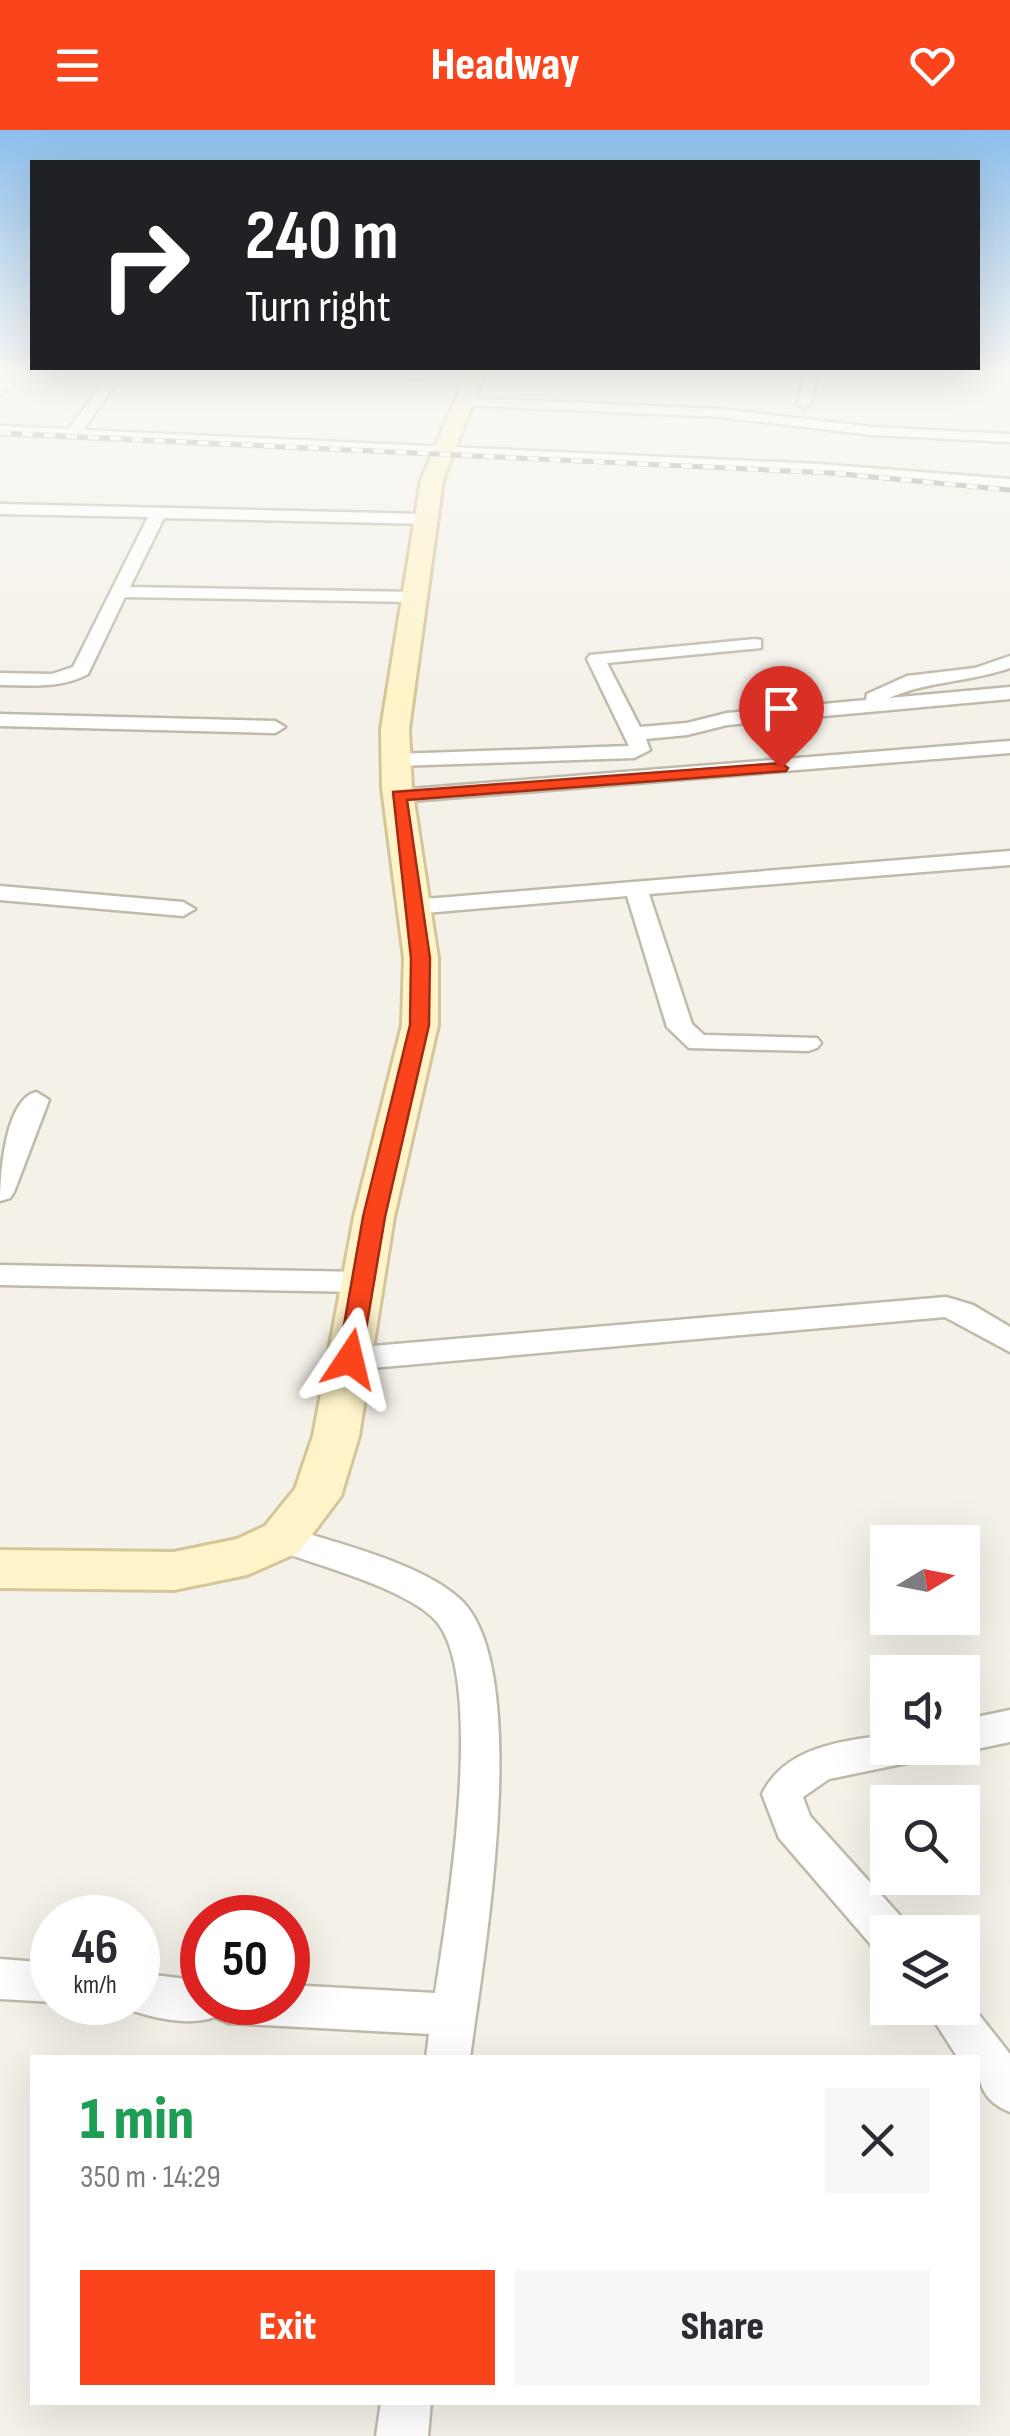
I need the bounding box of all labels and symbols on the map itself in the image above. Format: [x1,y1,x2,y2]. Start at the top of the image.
pin [739,666,824,769]
position arrow [298,1307,402,1411]
north arrow [870,1525,980,1635]
speed limit sign: 50 [180,1895,310,2025]

